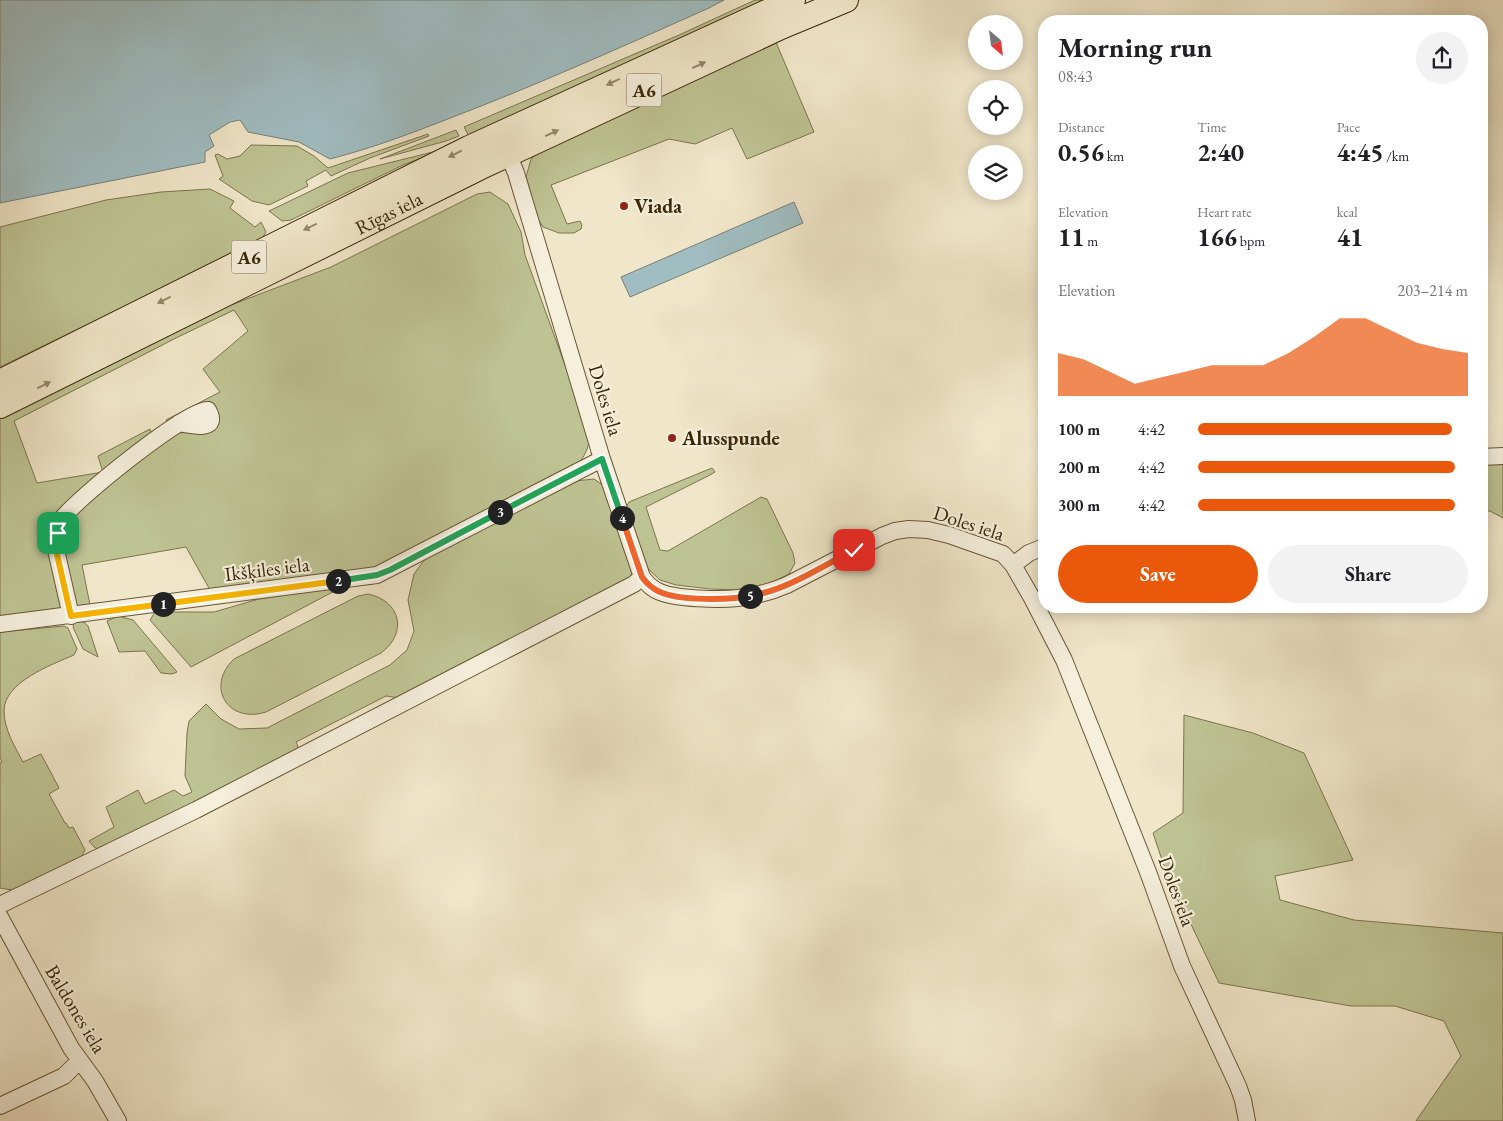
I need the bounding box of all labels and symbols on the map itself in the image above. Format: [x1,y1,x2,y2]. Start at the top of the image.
north arrow [968,15,1022,70]
one-way arrow [692,60,706,68]
road number: A6 [626,74,662,106]
one-way arrow [606,78,620,86]
one-way arrow [545,129,559,137]
one-way arrow [448,150,462,158]
street label: Rīgas iela [351,185,427,241]
place label: Viada [634,193,682,219]
marker: Viada [618,200,630,212]
one-way arrow [303,223,317,231]
road number: A6 [232,240,266,274]
one-way arrow [157,296,172,304]
street label: Doles iela [583,361,629,439]
one-way arrow [37,381,51,389]
place label: Alusspunde [681,425,780,451]
marker: Alusspunde [666,432,678,444]
street label: Doles iela [930,499,1008,547]
pin: 3 [488,500,512,524]
pin: 4 [610,506,634,530]
pin [37,512,79,554]
pin [833,529,875,571]
street label: Ikšķiles iela [223,551,311,587]
pin: 2 [326,568,350,594]
pin: 5 [738,584,762,608]
pin: 1 [150,592,176,616]
street label: Doles iela [1152,852,1202,930]
street label: Baldones iela [39,960,113,1058]

